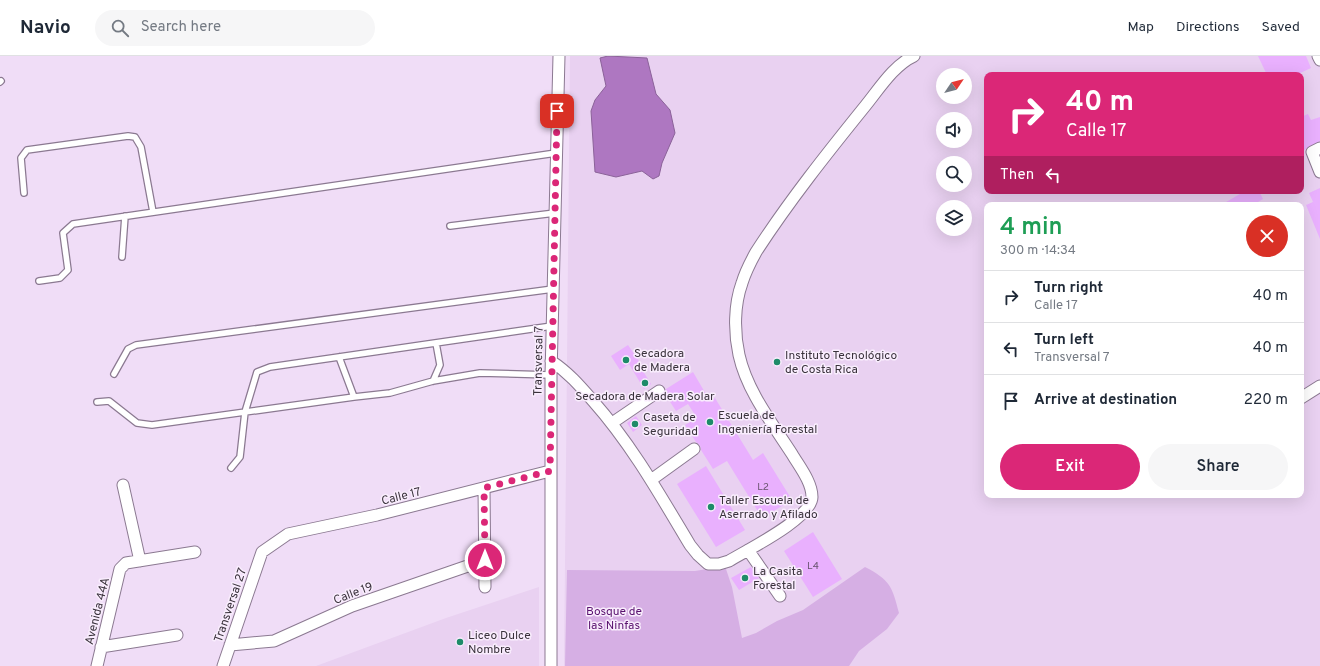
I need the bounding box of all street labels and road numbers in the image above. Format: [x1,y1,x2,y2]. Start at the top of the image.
street label: Transversal 7 [530,326,548,396]
street label: Calle 17 [380,484,423,510]
street label: Transversal 27 [211,566,251,645]
street label: Avenida 44A [82,576,114,647]
street label: Calle 19 [331,579,375,609]

